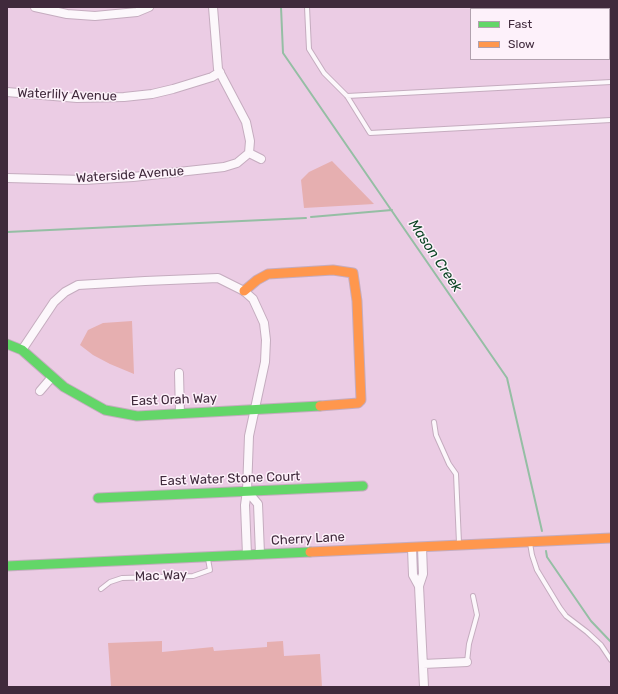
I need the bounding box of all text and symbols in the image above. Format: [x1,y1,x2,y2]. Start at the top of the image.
legend [470,8,610,60]
text: Fast [508,17,532,31]
text: Slow [508,37,535,51]
street label: Waterlily Avenue [17,85,117,105]
street label: Waterside Avenue [76,163,184,187]
water label: Mason Creek [405,217,465,295]
street label: East Orah Way [131,391,217,409]
street label: East Water Stone Court [159,469,301,489]
street label: Cherry Lane [271,529,345,549]
street label: Mac Way [135,567,187,585]

